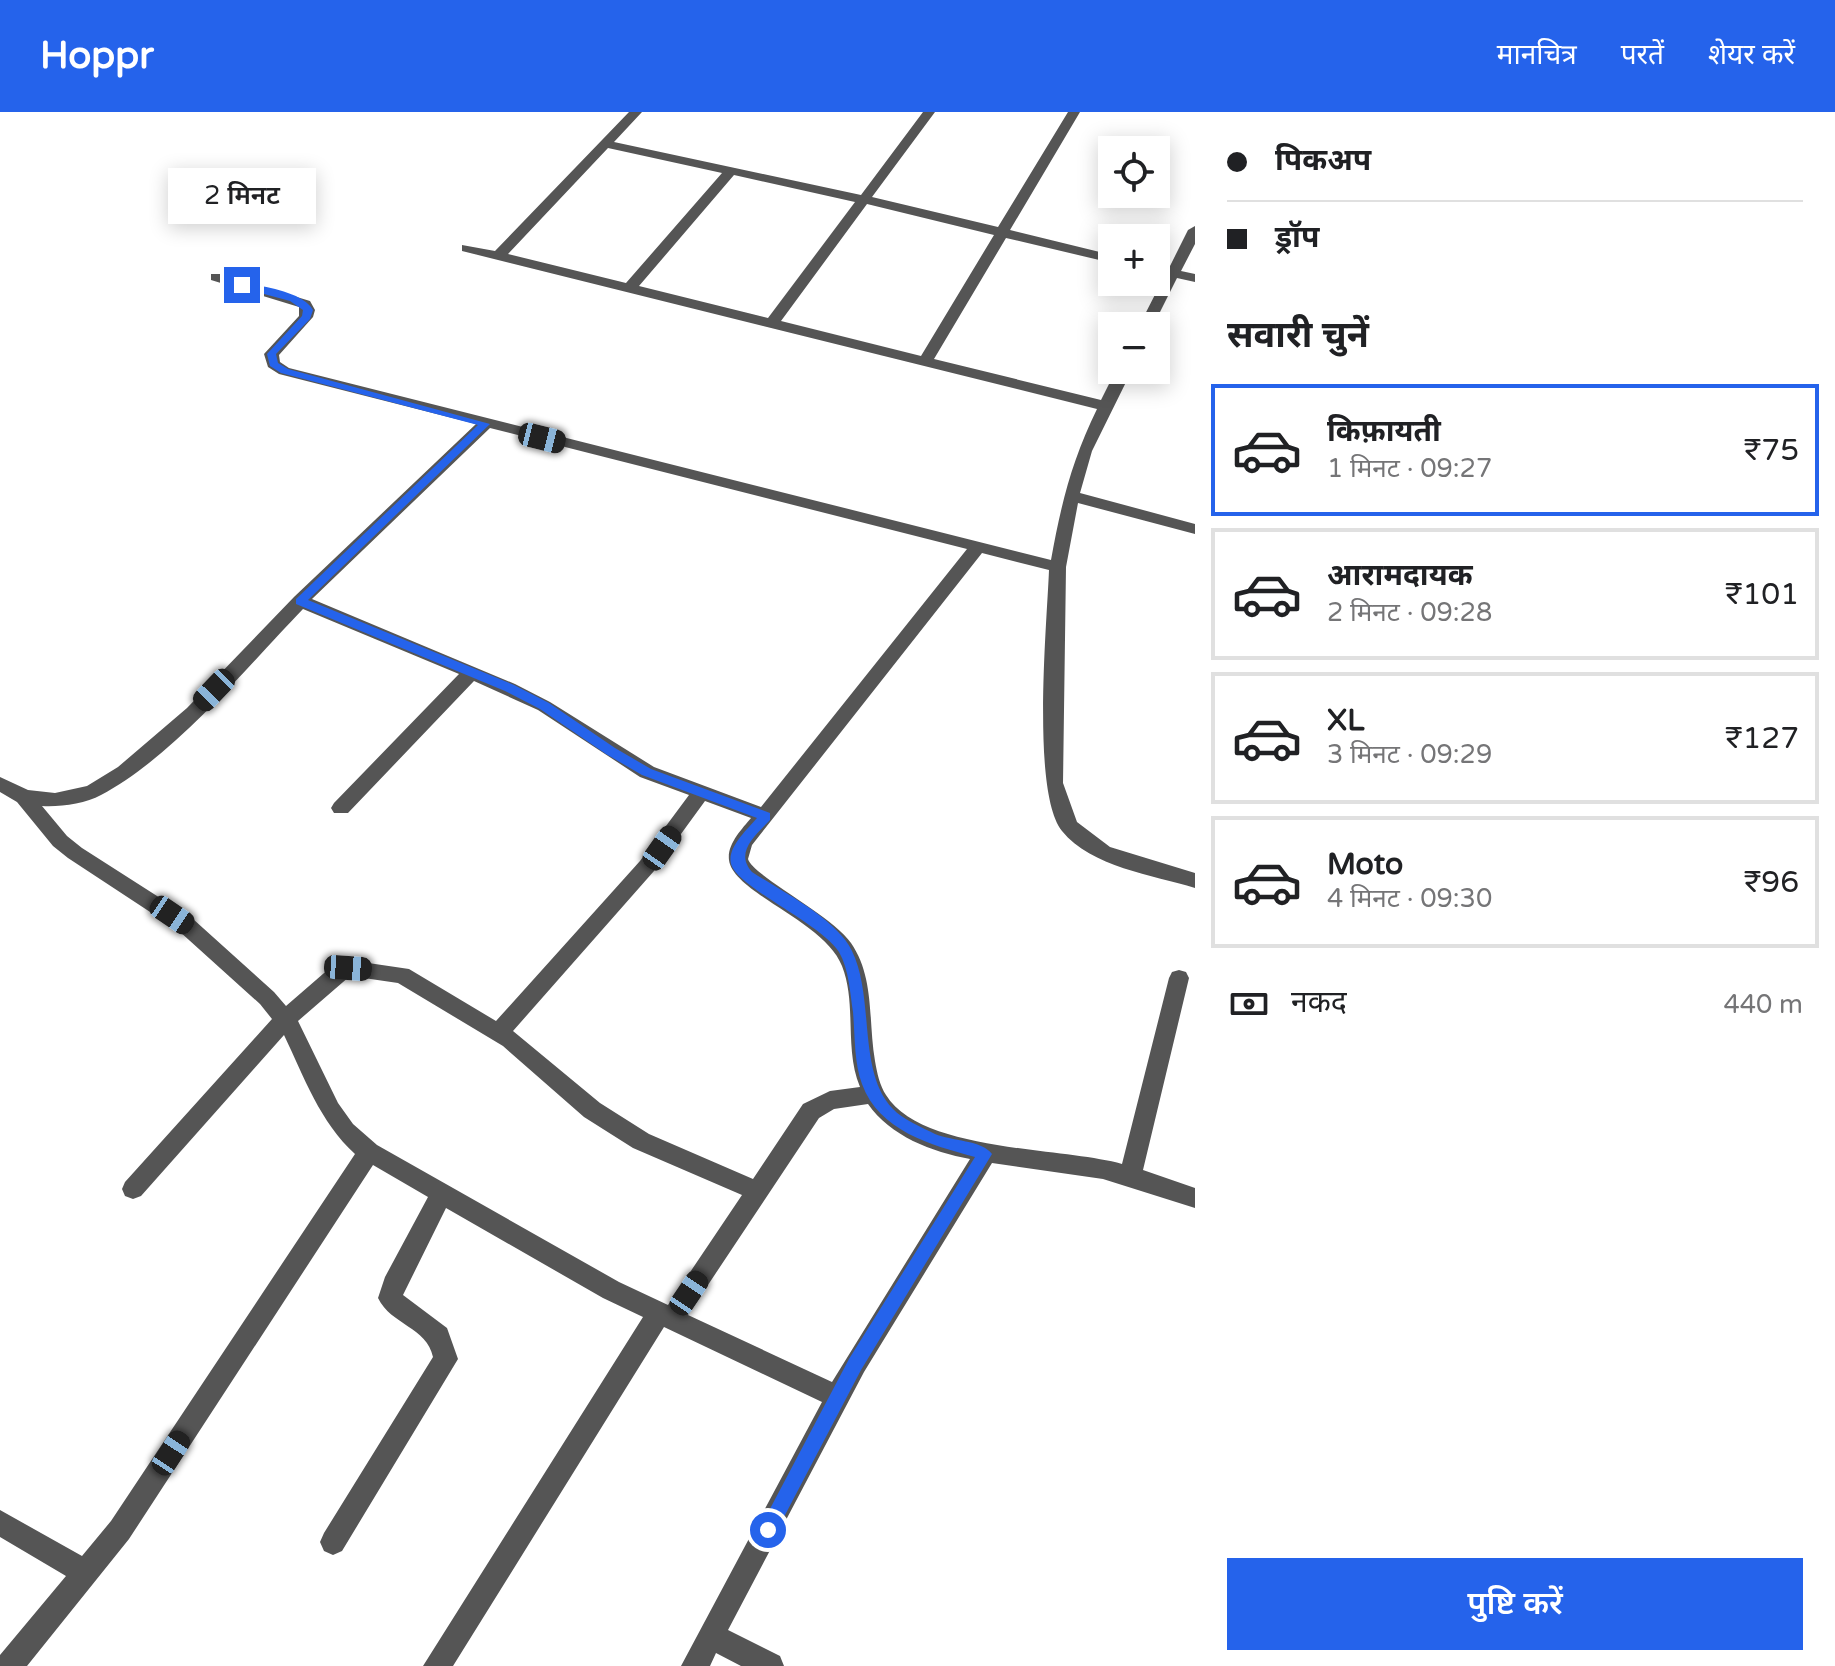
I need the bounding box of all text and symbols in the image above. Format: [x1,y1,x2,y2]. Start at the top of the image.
text: Hoppr [40,33,154,79]
text: मानचित्र [1497,38,1577,72]
text: परतें [1621,38,1664,72]
text: शेयर करें [1708,38,1795,72]
map controls [1098,136,1170,384]
button: locate [1098,136,1170,208]
text: पिकअप [1275,142,1371,179]
callout: 2 मिनट [168,169,316,225]
text: 2 मिनट [204,180,280,211]
text: ड्रॉप [1275,219,1319,256]
button: + [1098,224,1170,296]
route end [224,267,260,303]
button: − [1098,312,1170,384]
text: सवारी चुनें [1227,314,1369,357]
text: किफ़ायती [1327,413,1441,450]
icon: car [1231,414,1303,486]
car [516,421,568,455]
text: ₹75 [1744,432,1799,469]
text: 1 मिनट · 09:27 [1327,453,1492,484]
text: आरामदायक [1327,557,1473,594]
icon: car [1231,558,1303,630]
text: ₹101 [1725,576,1799,613]
text: 2 मिनट · 09:28 [1327,597,1492,628]
car [189,664,239,716]
icon: car [1231,702,1303,774]
text: XL [1327,702,1364,739]
text: ₹127 [1725,720,1799,757]
text: 3 मिनट · 09:29 [1327,739,1492,770]
car [638,821,686,875]
icon: car [1231,846,1303,918]
text: Moto [1327,846,1403,883]
text: ₹96 [1744,864,1799,901]
text: 4 मिनट · 09:30 [1327,883,1492,914]
car [145,892,199,938]
car [323,954,373,982]
icon: cash [1227,982,1271,1026]
text: नकद [1291,984,1347,1021]
text: 440 m [1723,989,1803,1020]
car [666,1266,712,1320]
car [148,1426,194,1480]
route start [750,1512,786,1548]
button: पुष्टि करें [1227,1558,1803,1650]

